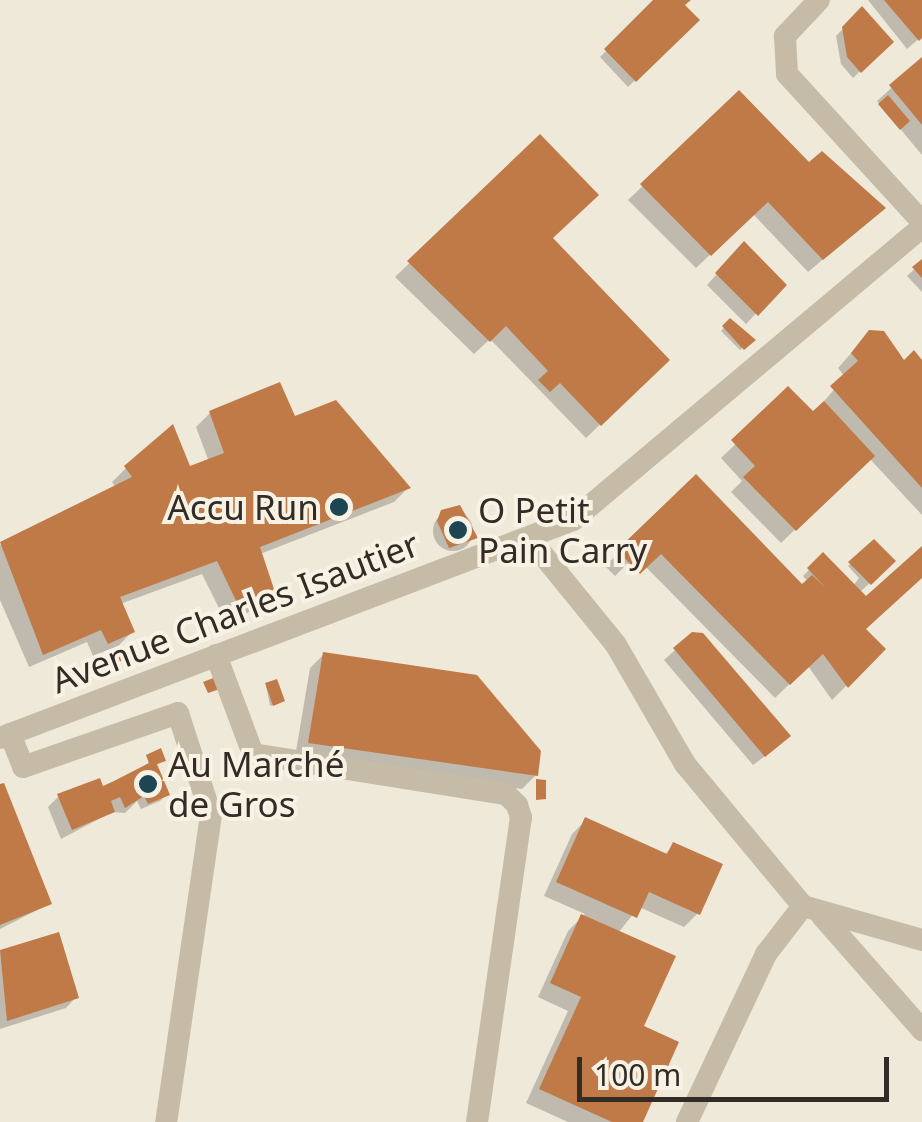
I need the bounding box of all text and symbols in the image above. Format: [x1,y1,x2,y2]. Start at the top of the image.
place label: Accu Run [167,486,319,528]
place label: O Petit Pain Carry [478,489,647,571]
marker: Accu Run [328,496,350,518]
marker: O Petit Pain Carry [447,519,469,541]
street label: Avenue Charles Isautier [45,522,425,702]
place label: Au Marché de Gros [168,743,344,825]
marker: Au Marché de Gros [137,773,159,795]
scale bar [582,1037,894,1099]
text: 100 m [594,1054,681,1095]

